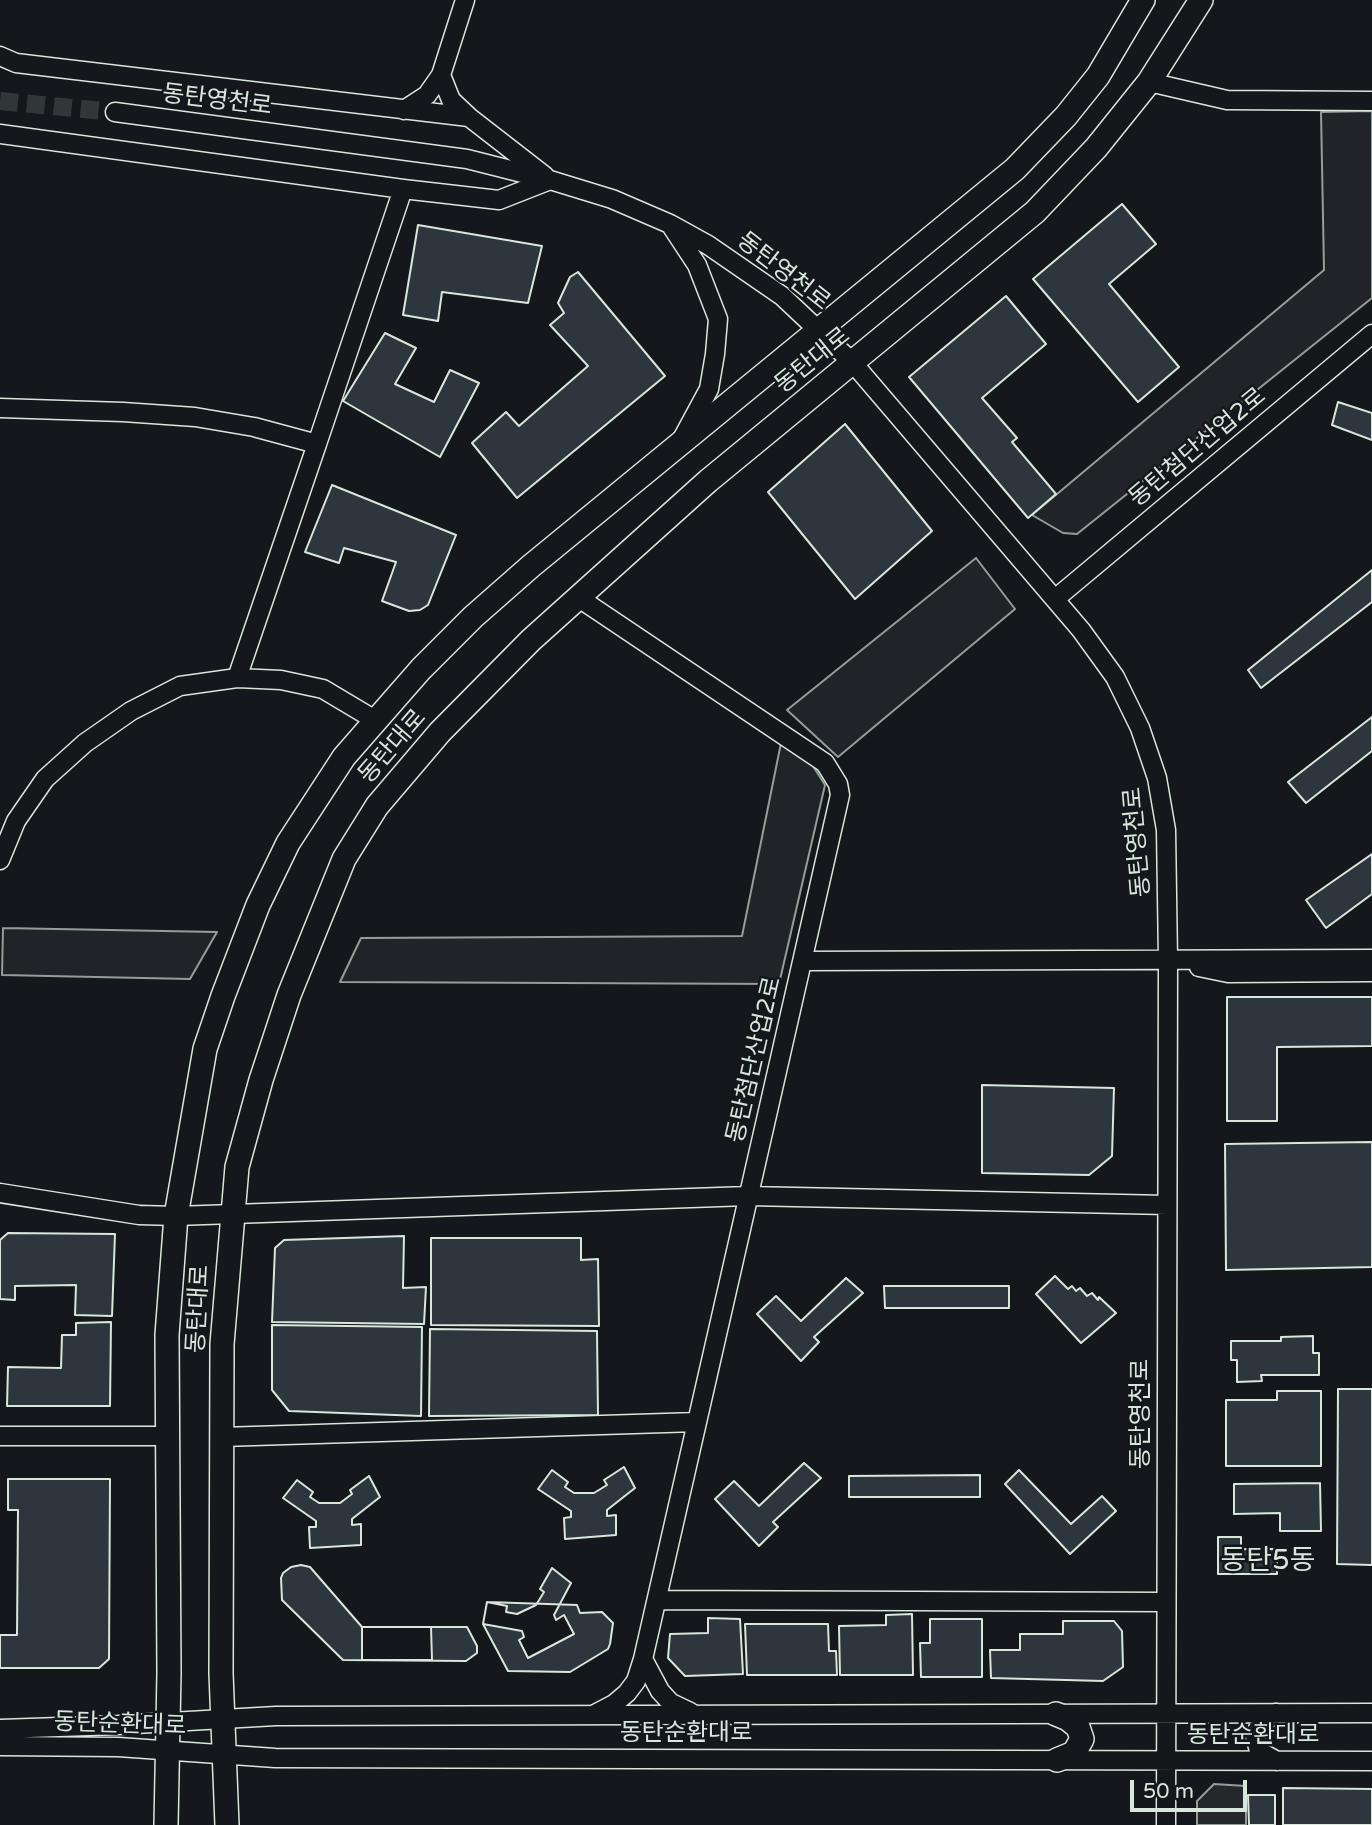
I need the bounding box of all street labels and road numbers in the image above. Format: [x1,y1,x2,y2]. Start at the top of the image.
street label: 동탄영천로 [160,80,274,122]
street label: 동탄영천로 [731,227,835,317]
street label: 동탄대로 [770,322,856,400]
street label: 동탄첨단산업2로 [1124,382,1272,514]
street label: 동탄대로 [353,704,433,790]
street label: 동탄영천로 [1119,786,1157,898]
street label: 동탄첨단산업2로 [722,974,788,1146]
street label: 동탄대로 [182,1264,216,1354]
street label: 동탄영천로 [1128,1359,1156,1469]
street label: 동탄순환대로 [53,1708,187,1742]
street label: 동탄순환대로 [620,1720,752,1748]
street label: 동탄순환대로 [1187,1722,1319,1750]

